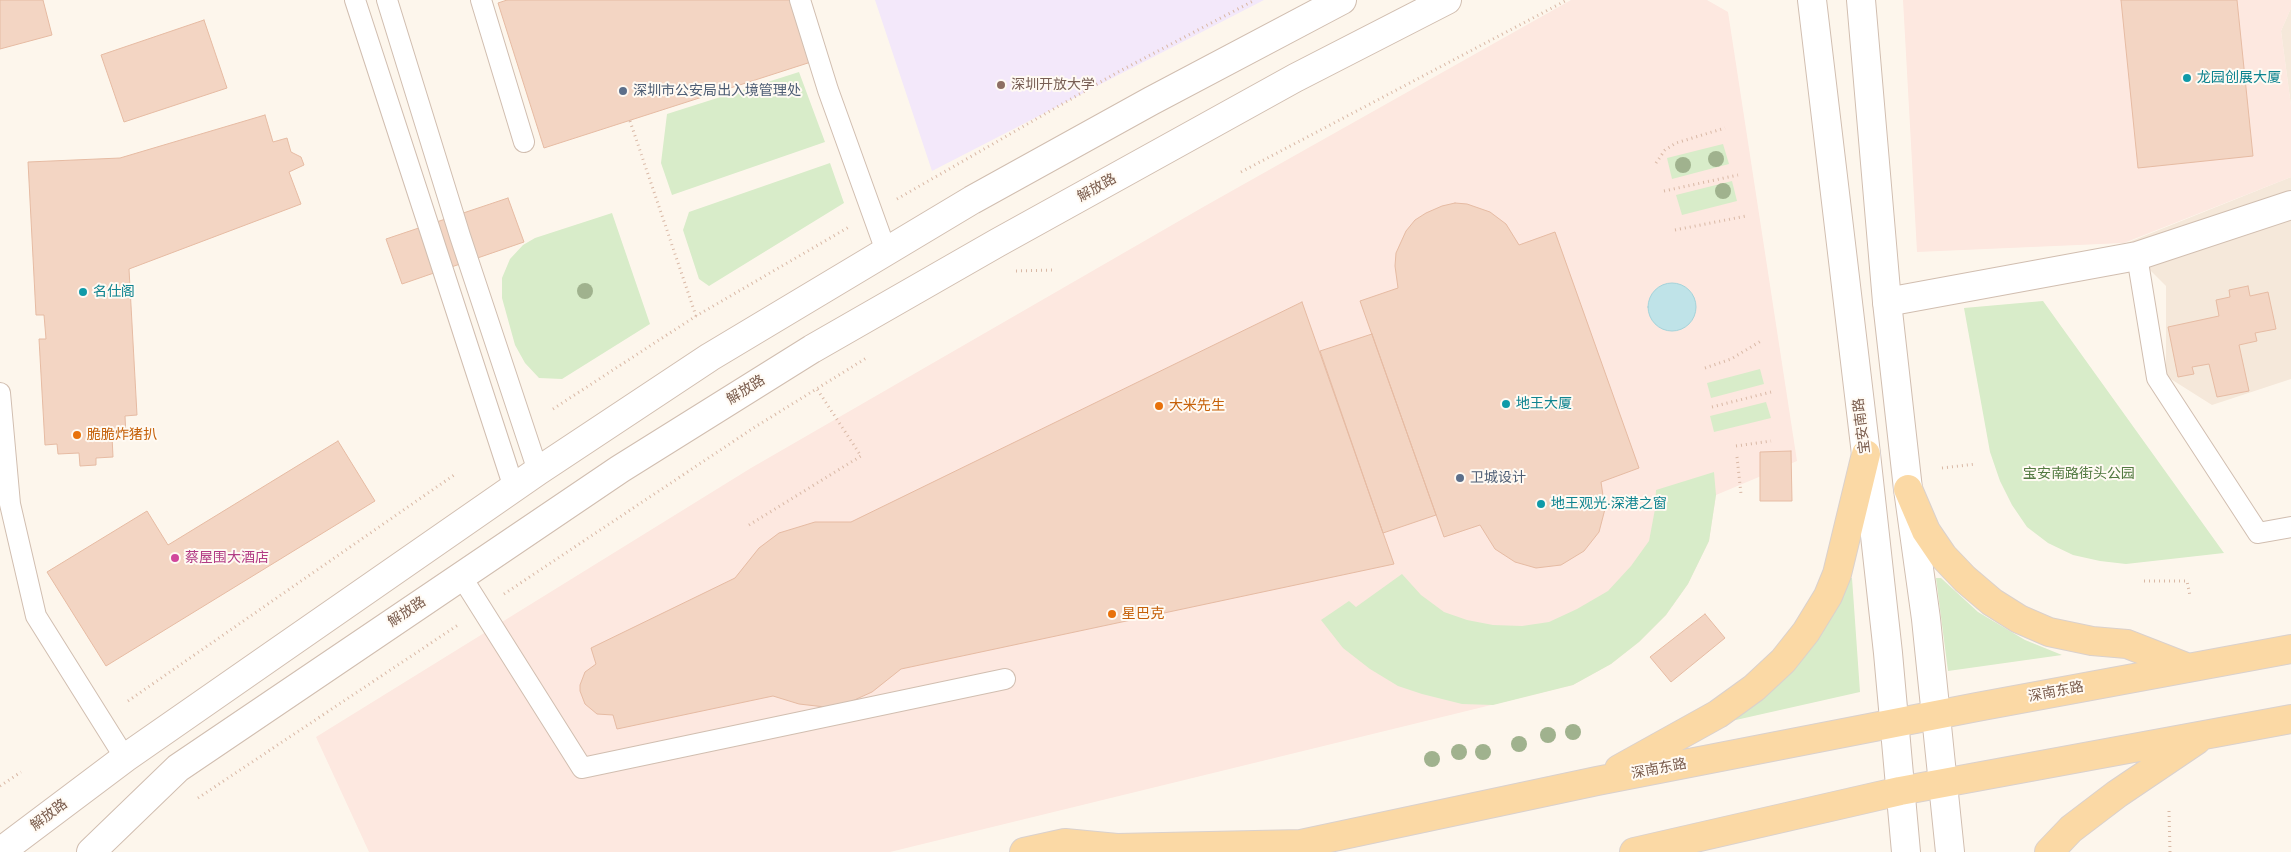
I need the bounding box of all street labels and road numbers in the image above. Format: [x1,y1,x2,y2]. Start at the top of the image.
street label: 解放路 [1075,170,1119,206]
street label: 解放路 [724,372,768,408]
street label: 宝安南路 [1850,397,1874,455]
street label: 解放路 [385,593,429,631]
street label: 深南东路 [2027,678,2085,706]
street label: 深南东路 [1630,755,1688,783]
street label: 解放路 [27,796,71,834]

